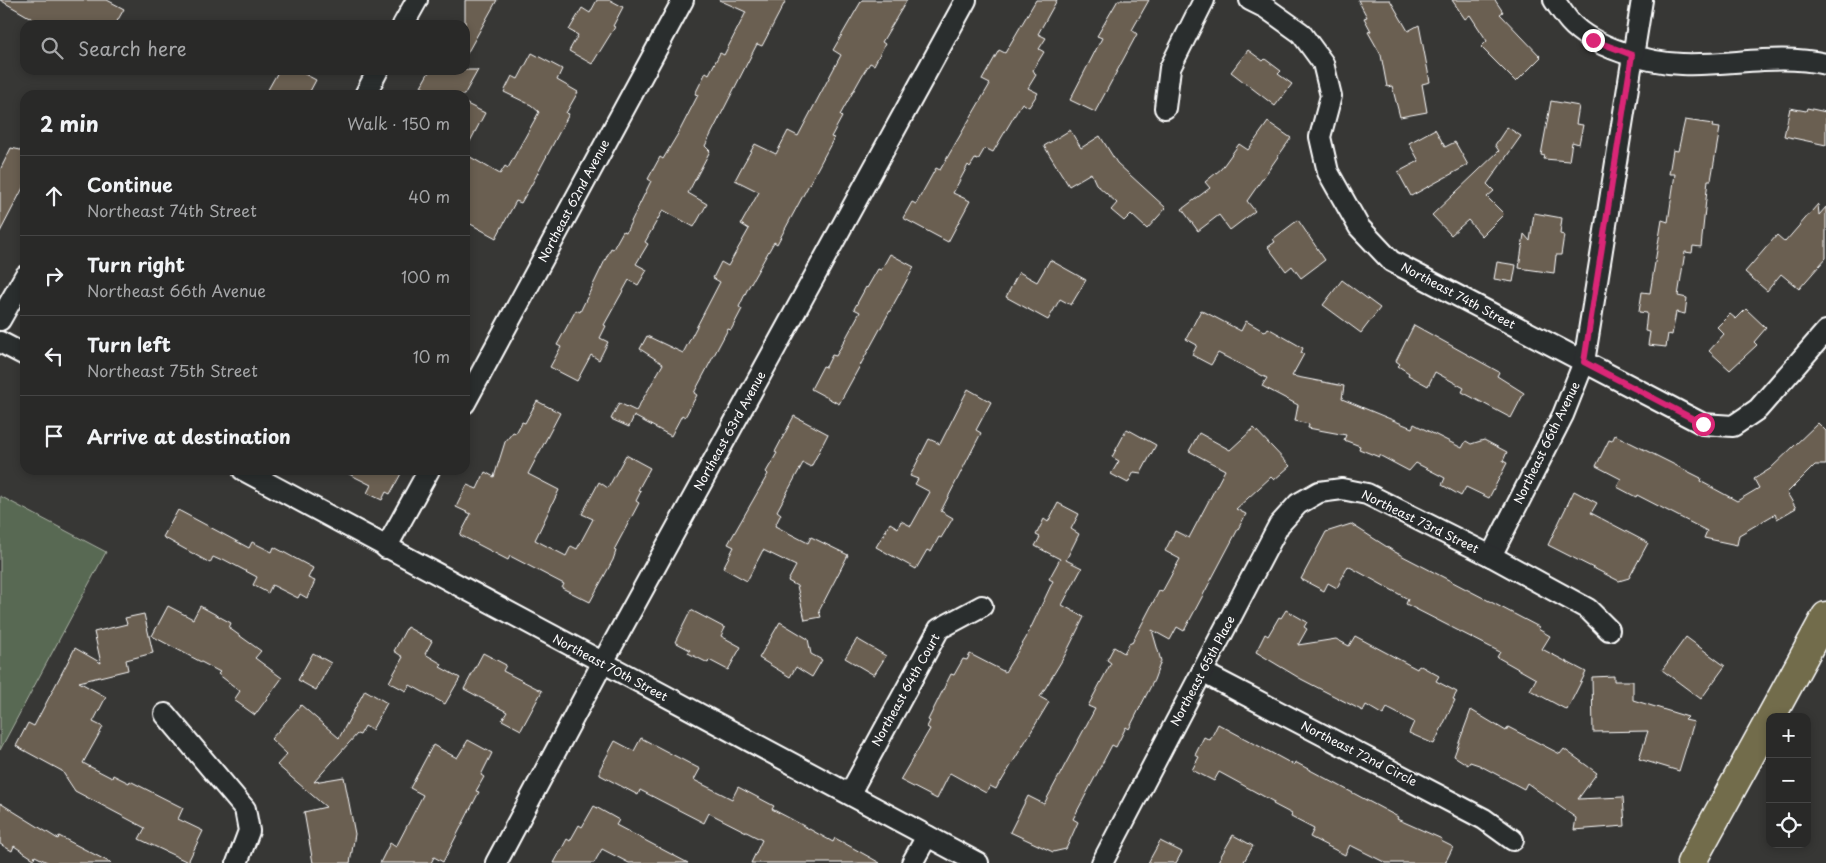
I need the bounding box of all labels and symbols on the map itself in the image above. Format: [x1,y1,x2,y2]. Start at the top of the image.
route end [1582,29,1605,52]
street label: Northeast 62nd Avenue [533,136,613,265]
street label: Northeast 74th Street [1398,257,1519,333]
street label: Northeast 63rd Avenue [689,367,770,493]
street label: Northeast 66th Avenue [1509,378,1584,507]
route start [1692,413,1715,436]
street label: Northeast 73rd Street [1359,485,1482,557]
street label: Northeast 65th Place [1165,612,1239,729]
street label: Northeast 70th Street [550,629,671,705]
street label: Northeast 64th Court [867,630,944,749]
street label: Northeast 72nd Circle [1298,716,1421,790]

